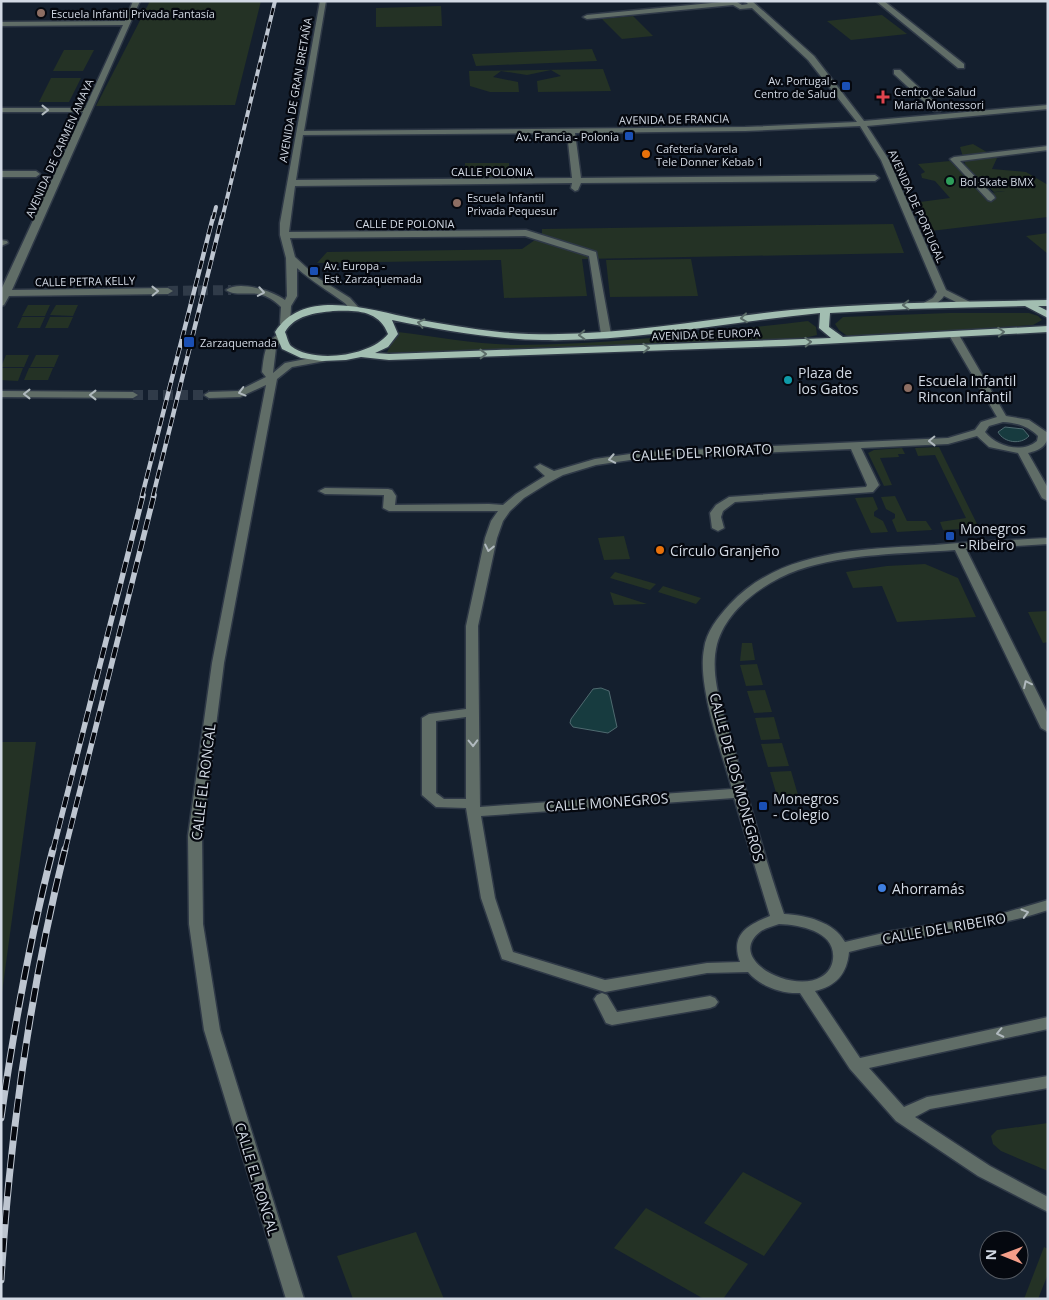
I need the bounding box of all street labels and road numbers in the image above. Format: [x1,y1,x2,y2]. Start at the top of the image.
street label: AVENIDA DE GRAN BRETAÑA [275,16,315,164]
street label: AVENIDA DE CARMEN AMAYA [22,76,96,220]
street label: AVENIDA DE FRANCIA [619,111,729,127]
street label: AVENIDA DE PORTUGAL [885,147,949,265]
street label: CALLE POLONIA [451,164,533,179]
street label: CALLE DE POLONIA [355,216,455,231]
street label: CALLE PETRA KELLY [35,273,136,289]
street label: AVENIDA DE EUROPA [651,325,761,343]
street label: CALLE DEL PRIORATO [631,439,773,465]
street label: CALLE DE LOS MONEGROS [705,691,769,863]
street label: CALLE EL RONCAL [186,723,220,841]
street label: CALLE MONEGROS [545,788,669,816]
street label: CALLE DEL RIBEIRO [881,908,1008,948]
street label: CALLE EL RONCAL [231,1120,283,1238]

